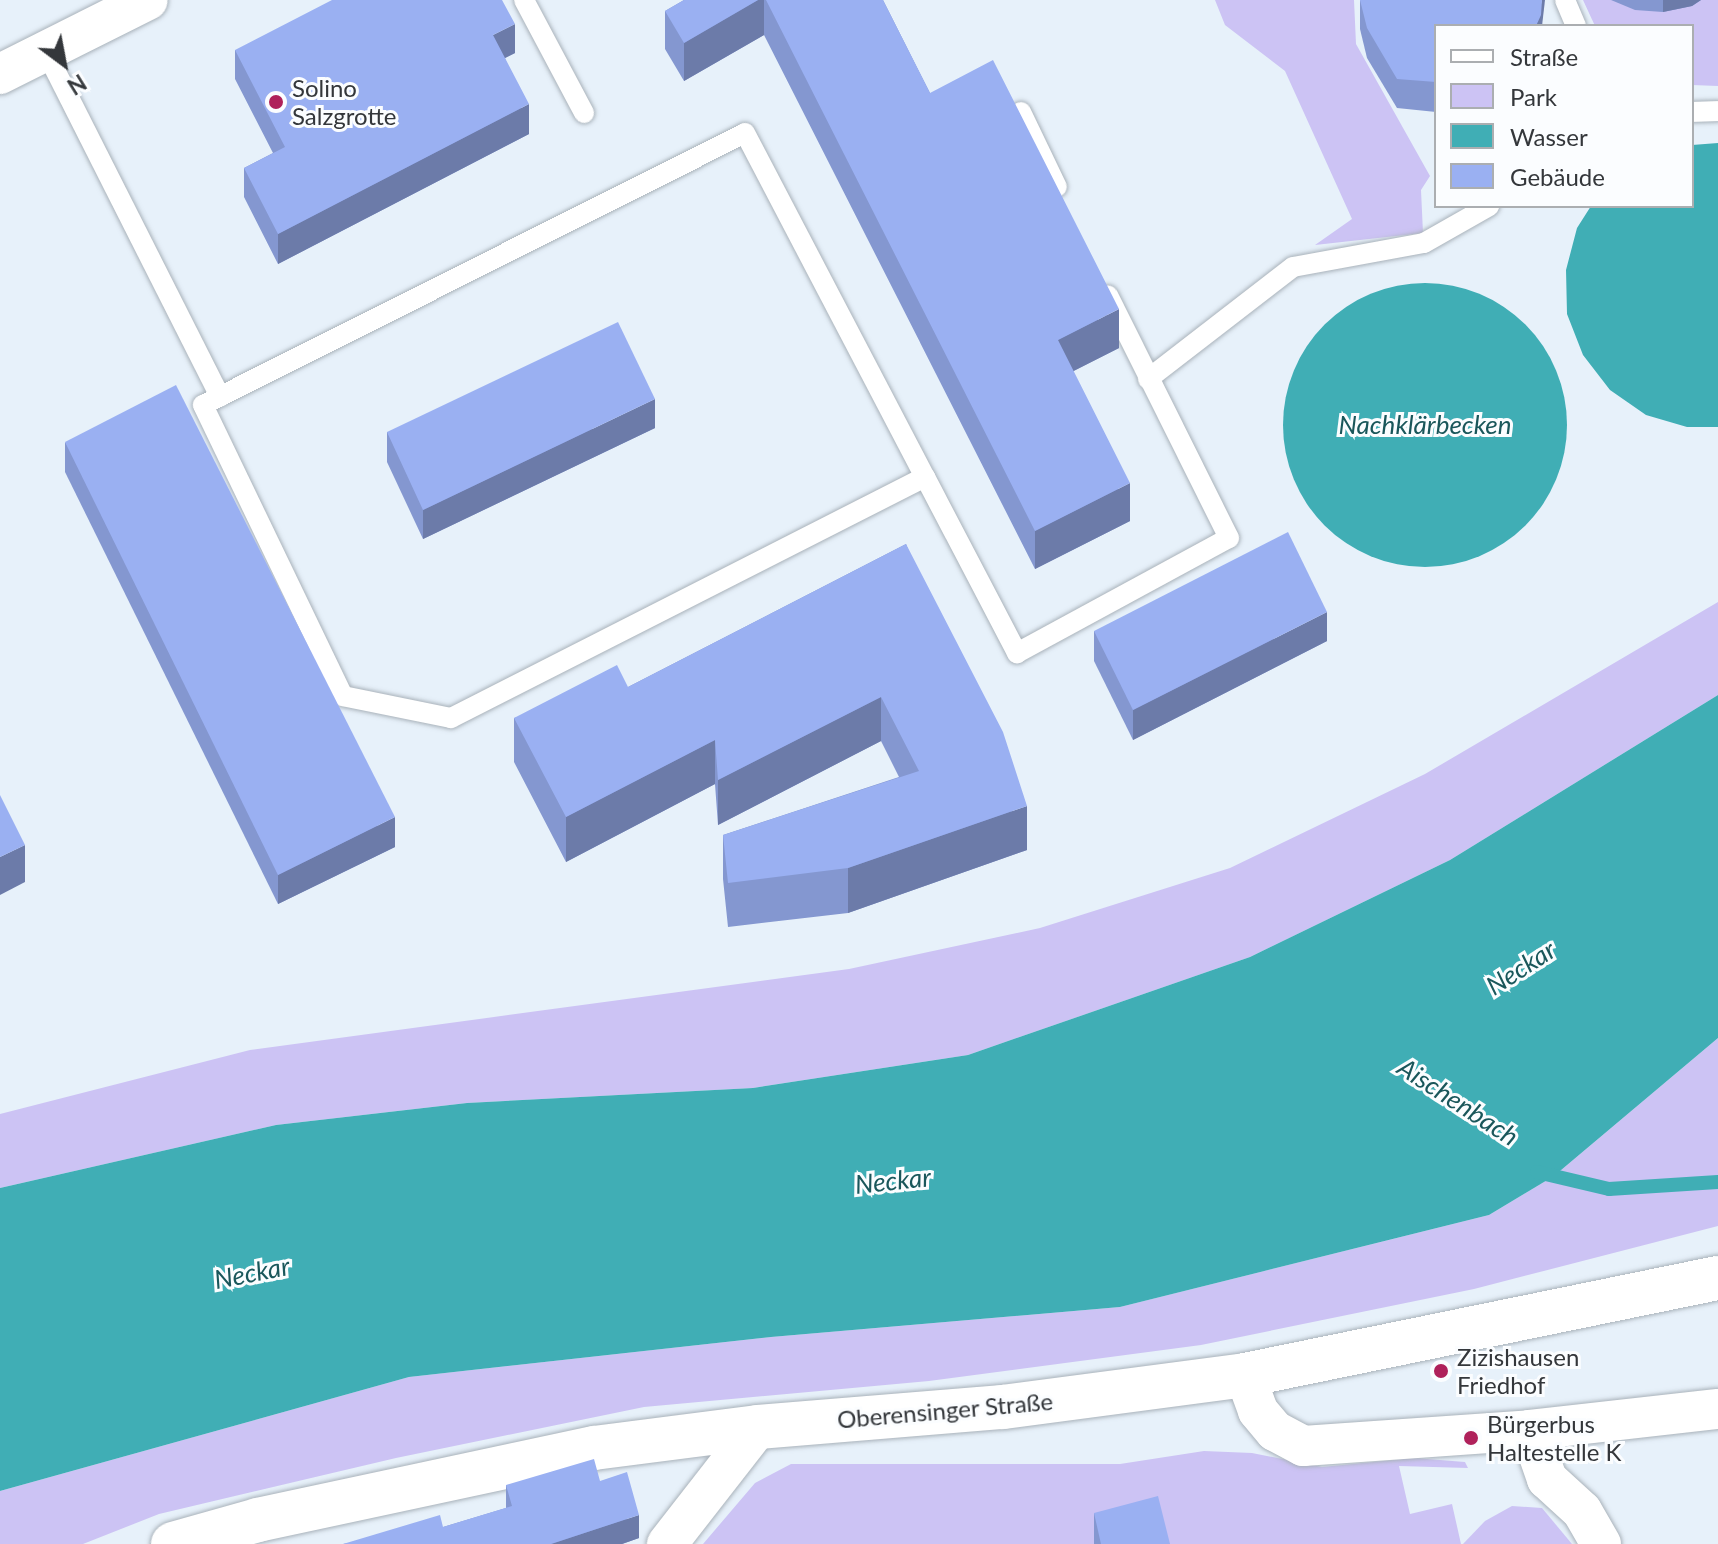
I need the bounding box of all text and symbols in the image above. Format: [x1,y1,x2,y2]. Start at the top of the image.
north arrow [24,24,104,104]
legend [1434,24,1694,208]
text: Straße [1510,42,1578,71]
text: N [63,69,91,101]
place label: Solino Salzgrotte [292,74,396,130]
text: Park [1510,82,1557,111]
marker: Solino Salzgrotte [267,93,285,111]
text: Wasser [1510,122,1588,151]
text: Gebäude [1510,162,1605,191]
water label: Nachklärbecken [1338,409,1512,441]
water label: Neckar [1481,934,1561,1002]
water label: Aischenbach [1392,1052,1524,1152]
water label: Neckar [853,1162,933,1200]
water label: Neckar [212,1250,292,1296]
place label: Zizishausen Friedhof [1457,1343,1579,1399]
marker: Zizishausen Friedhof [1432,1362,1450,1380]
street label: Oberensinger Straße [836,1386,1054,1434]
place label: Bürgerbus Haltestelle K [1487,1410,1621,1466]
marker: Bürgerbus Haltestelle K [1462,1429,1480,1447]

